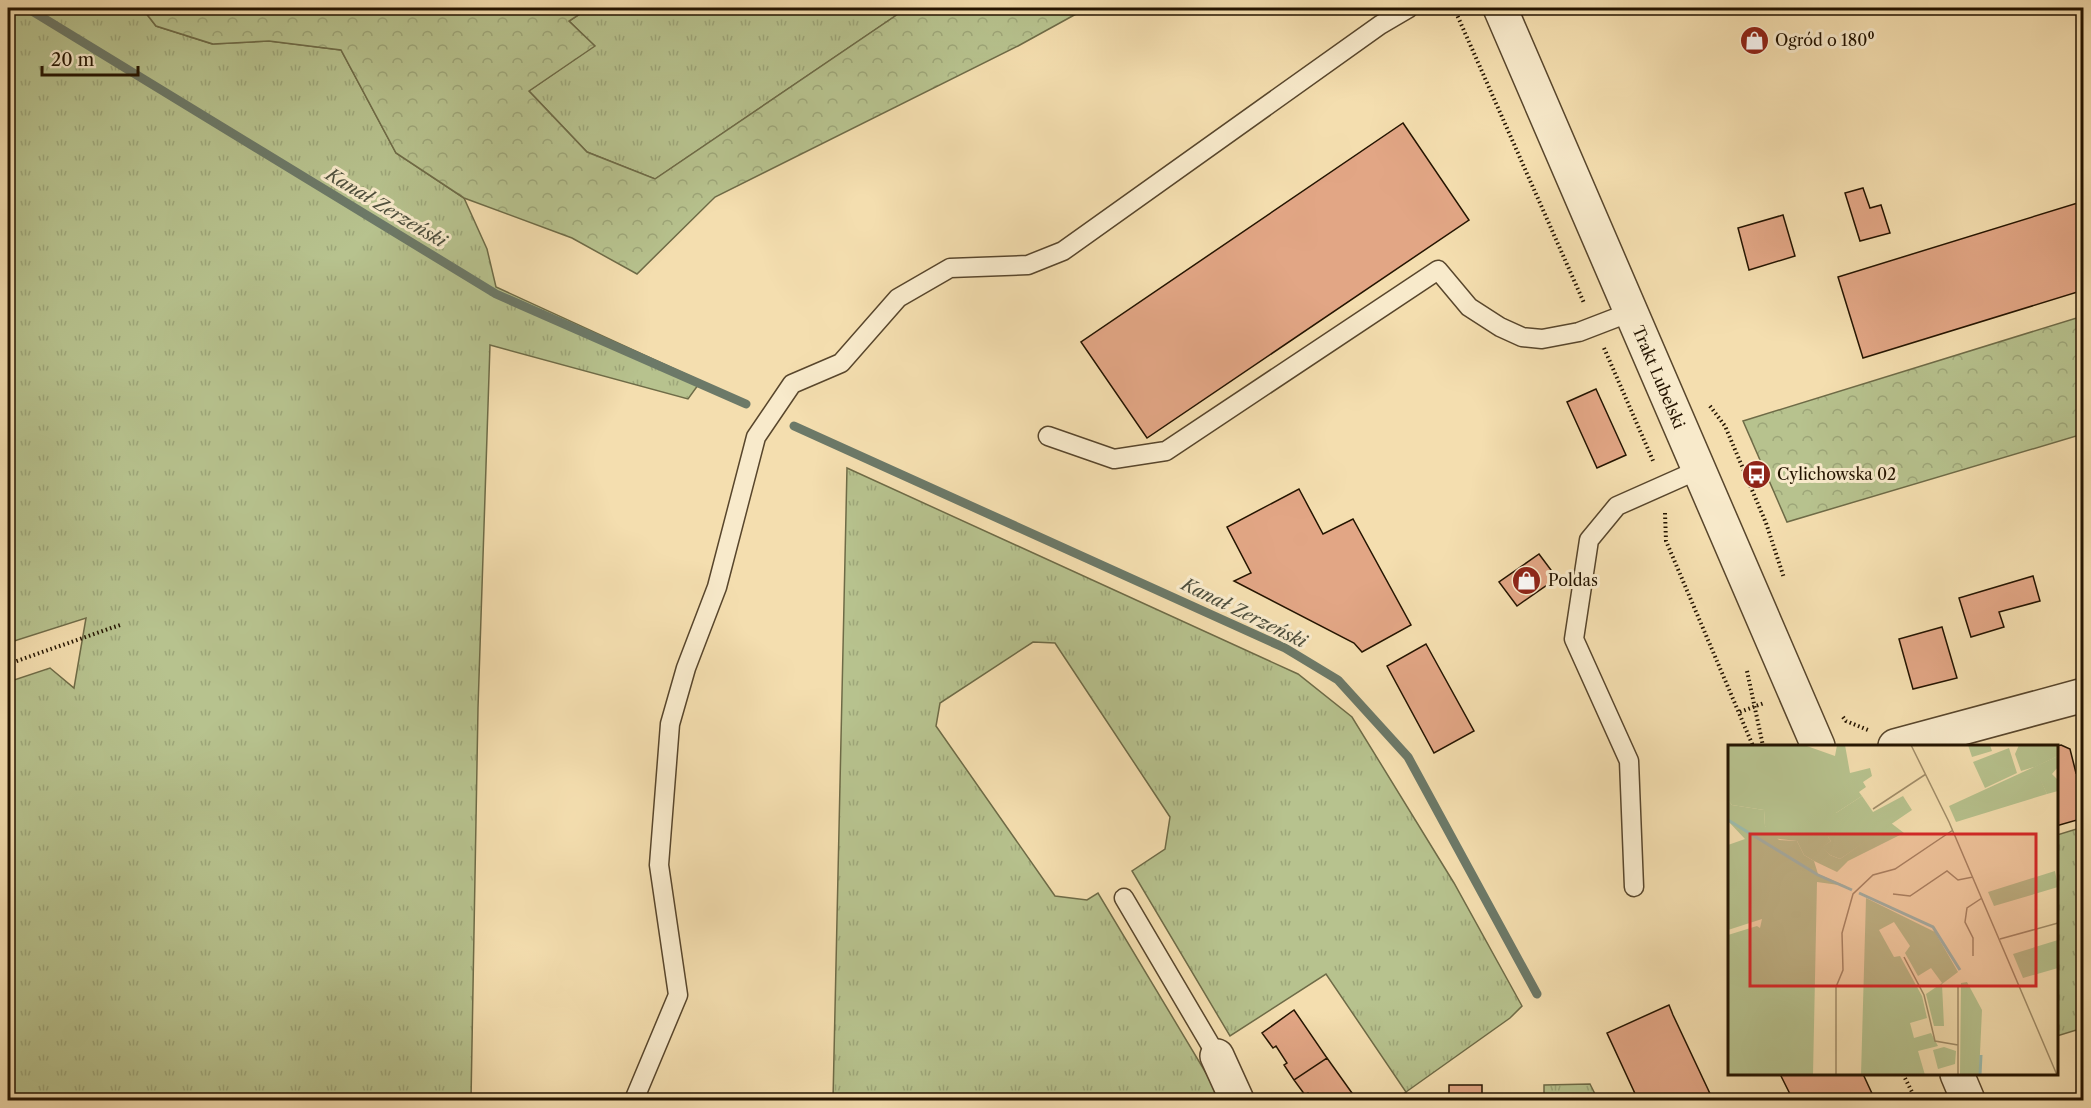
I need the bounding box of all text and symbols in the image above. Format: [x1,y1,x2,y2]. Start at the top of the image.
shop icon: Ogród o 180⁰ [1738,24,1770,56]
place label: Ogród o 180⁰ [1775,30,1875,50]
scale bar [42,39,138,77]
text: 20 m [51,49,95,71]
water label: Kanał Zerzeński [320,163,451,253]
street label: Trakt Lubelski [1628,322,1690,432]
bus stop icon: Cylichowska 02 [1740,458,1772,490]
place label: Cylichowska 02 [1777,464,1896,484]
shop icon: Poldas [1511,564,1543,596]
place label: Poldas [1548,570,1598,590]
water label: Kanał Zerzeński [1176,572,1311,653]
inset map [1728,745,2058,1075]

